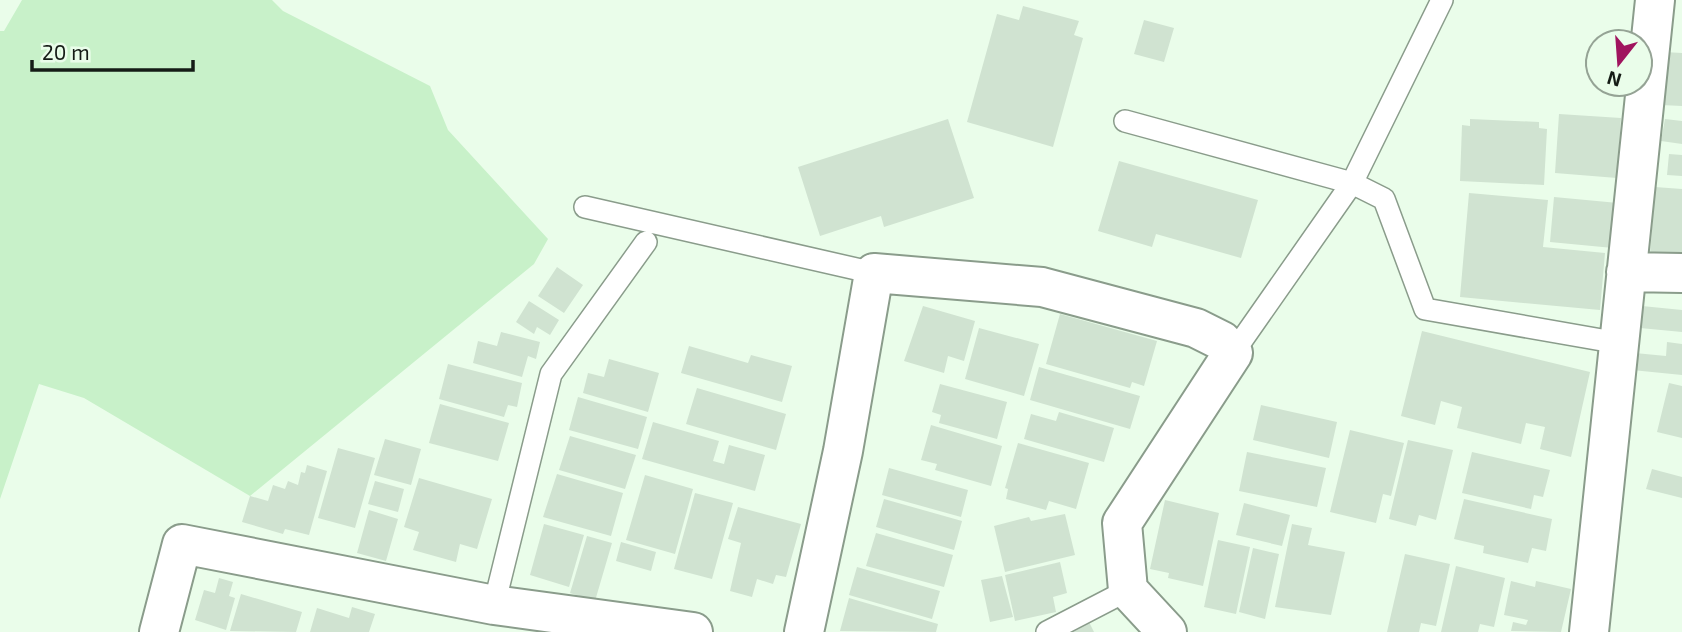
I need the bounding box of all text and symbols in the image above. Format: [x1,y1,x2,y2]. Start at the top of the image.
scale bar [32,28,192,72]
north arrow [1584,28,1654,98]
text: 20 m [42,39,90,64]
text: N [1604,67,1624,93]

